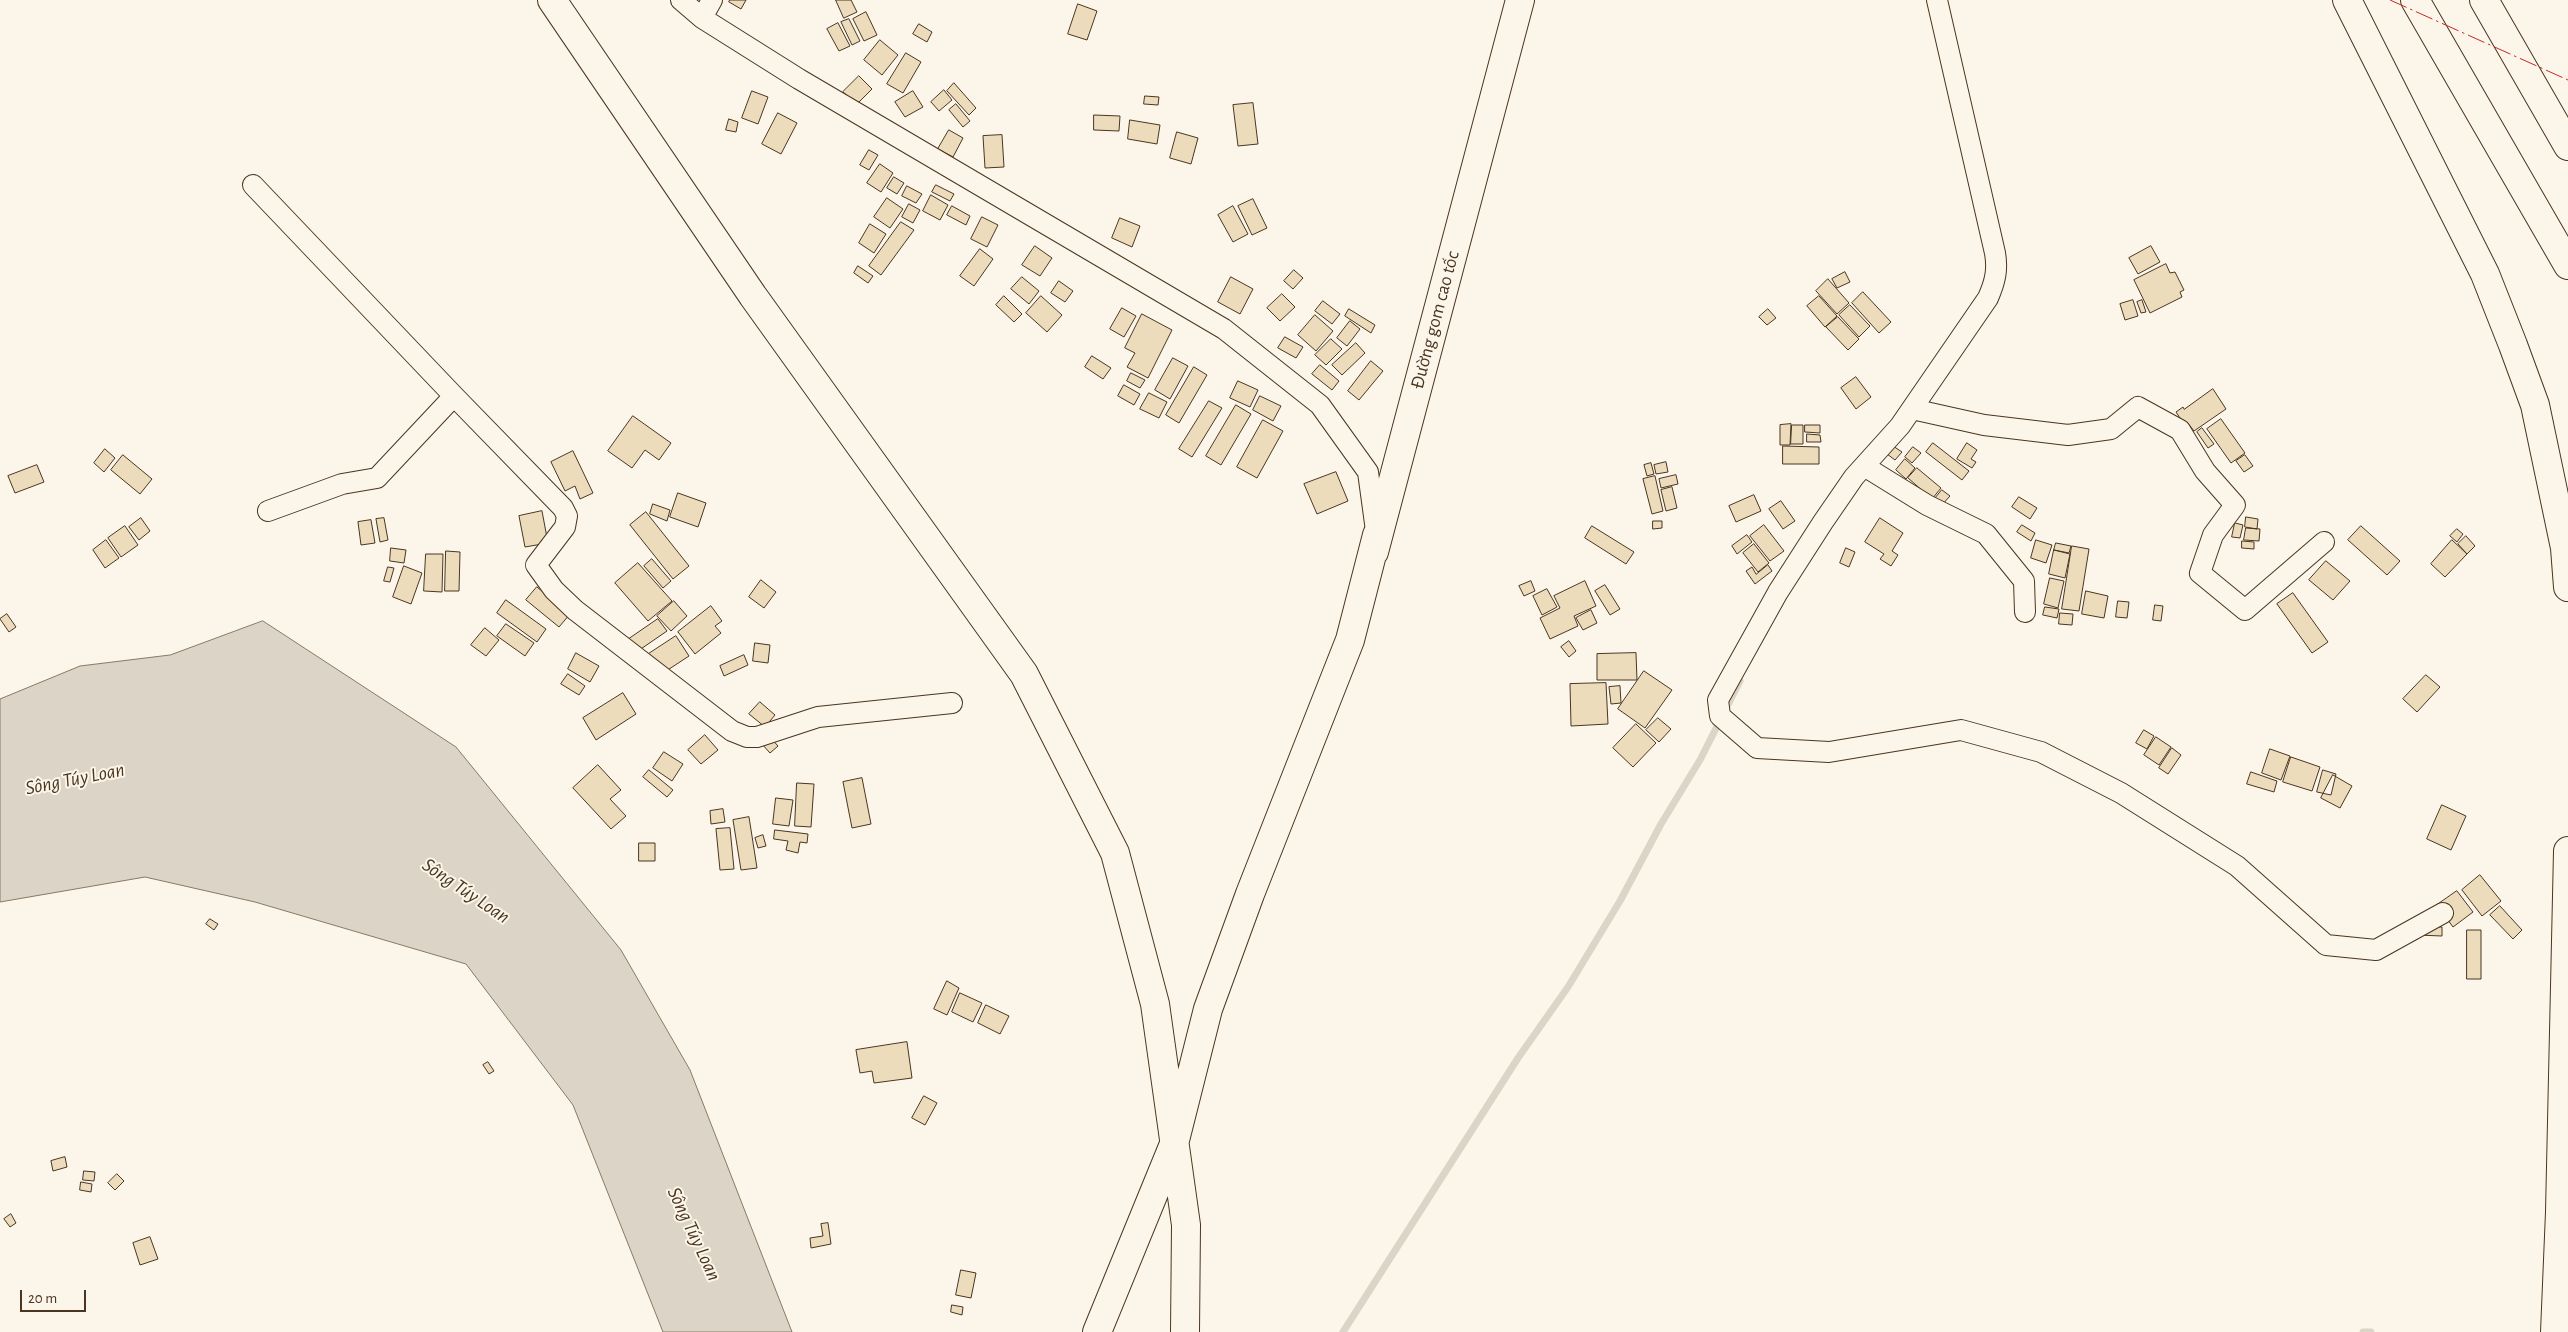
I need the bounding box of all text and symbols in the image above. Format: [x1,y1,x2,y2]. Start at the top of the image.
street label: Đường gom cao tốc [1406,249,1464,391]
water label: Sông Túy Loan [23,758,127,800]
water label: Sông Túy Loan [418,853,514,929]
water label: Sông Túy Loan [662,1183,726,1285]
scale bar [22,1280,89,1312]
text: 20 m [28,1291,57,1306]

